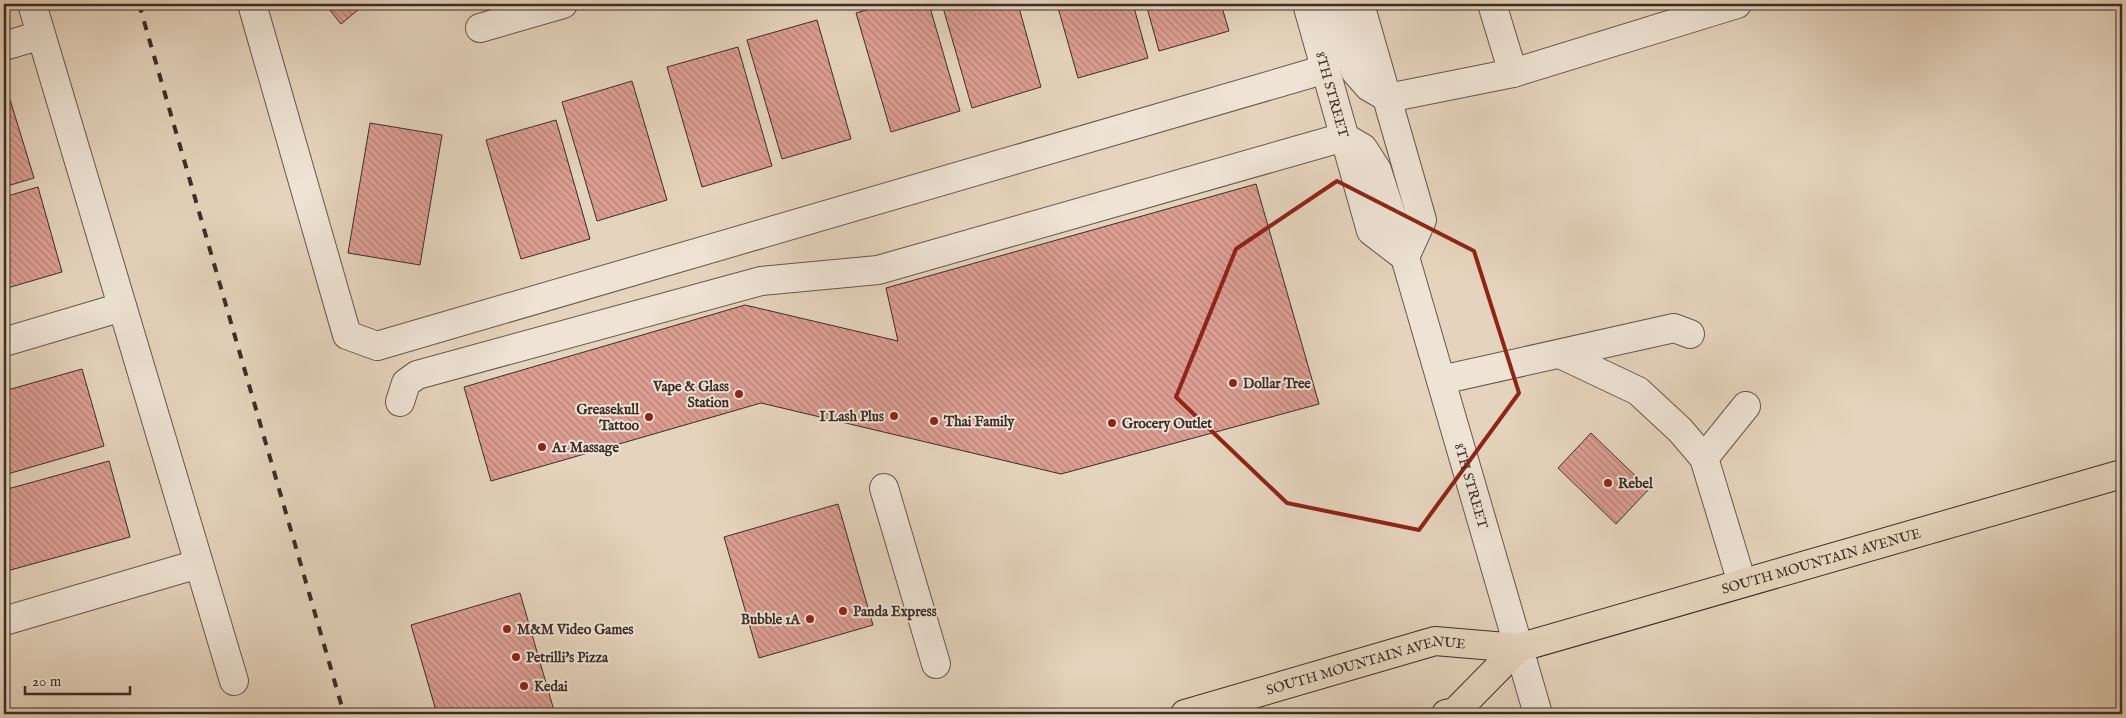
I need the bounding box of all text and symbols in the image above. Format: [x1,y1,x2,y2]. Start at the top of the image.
street label: 8TH STREET [1311,50,1352,140]
place label: Dollar Tree [1243,375,1311,393]
marker: Dollar Tree [1227,377,1239,389]
place label: Vape & Glass Station [652,378,730,412]
marker: Vape & Glass Station [733,388,745,400]
place label: Greasekull Tattoo [576,401,640,435]
place label: I Lash Plus [819,408,884,426]
marker: I Lash Plus [888,410,900,422]
marker: Greasekull Tattoo [643,411,655,423]
place label: Thai Family [943,413,1016,431]
marker: Thai Family [928,415,940,427]
place label: Grocery Outlet [1122,415,1212,433]
marker: Grocery Outlet [1106,417,1118,429]
place label: A1 Massage [551,439,619,457]
marker: A1 Massage [536,441,548,453]
street label: 8TH STREET [1450,441,1492,532]
place label: Rebel [1618,475,1654,493]
marker: Rebel [1602,477,1614,489]
street label: SOUTH MOUNTAIN AVENUE [1720,524,1923,599]
place label: Panda Express [853,603,937,621]
marker: Panda Express [837,605,849,617]
place label: Bubble 1A [741,611,802,629]
marker: Bubble 1A [804,613,816,625]
place label: M&M Video Games [517,621,634,639]
marker: M&M Video Games [501,623,513,635]
street label: SOUTH MOUNTAIN AVENUE [1264,633,1467,700]
place label: Petrilli's Pizza [526,649,609,667]
marker: Petrilli's Pizza [510,651,522,663]
scale bar [25,663,130,695]
text: 20 m [32,672,62,691]
place label: Kedai [534,678,568,696]
marker: Kedai [518,680,530,692]

